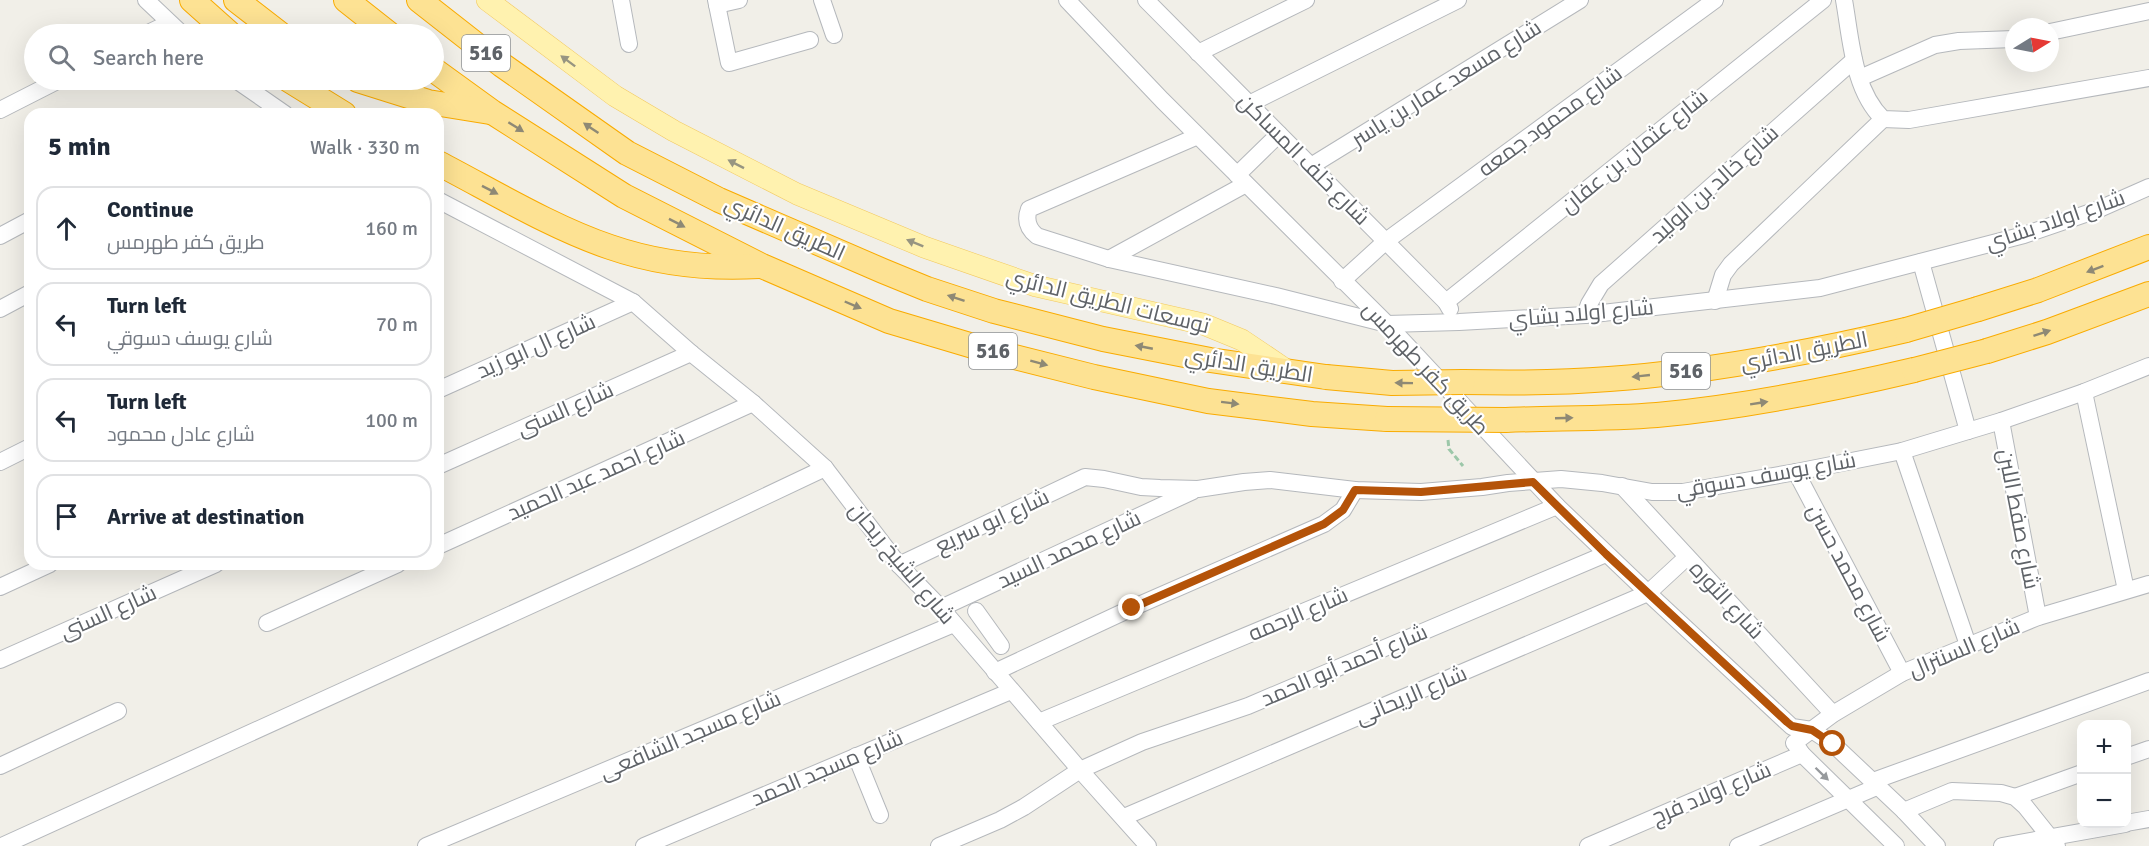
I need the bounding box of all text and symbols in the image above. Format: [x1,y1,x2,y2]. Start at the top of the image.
street label: شارع مسعد عمار بن ياسر [1344,14,1547,154]
north arrow [2005,18,2059,72]
search box [24,24,444,90]
road number: 516 [462,35,510,71]
icon: search [45,41,78,74]
text: Search here [93,44,204,71]
one-way arrow [560,55,576,68]
street label: شارع محمود جمعه [1473,60,1628,183]
street label: شارع عثمان بن عفان [1555,83,1714,220]
street label: شارع خلف المساكن [1232,87,1376,231]
street label: شارع خالد بن الوليد [1644,119,1785,250]
one-way arrow [508,122,524,133]
one-way arrow [584,122,600,134]
text: 5 min [48,131,111,163]
text: Walk · 330 m [310,135,420,160]
one-way arrow [728,159,745,169]
street label: شارع اولاد بشاي [1982,183,2129,259]
one-way arrow [482,185,499,195]
street label: الطريق الدائري [719,189,849,269]
text: Continue [107,196,194,223]
icon: ahead [50,212,83,245]
text: 160 m [365,216,418,241]
one-way arrow [668,218,685,228]
text: طريق كفر طهرمس [107,230,265,255]
one-way arrow [905,238,923,248]
street label: توسعات الطريق الدائري [1003,263,1213,342]
one-way arrow [2085,264,2103,274]
text: Turn left [107,292,187,319]
one-way arrow [947,293,965,302]
street label: شارع اولاد بشاي [1507,293,1655,336]
street label: طريق كفر طهرمس [1357,295,1495,441]
one-way arrow [844,301,862,310]
icon: left [50,308,83,341]
street label: شارع ال ابو زيد [472,308,600,385]
text: 70 m [376,312,418,337]
street label: الطريق الدائري [1738,325,1870,380]
text: شارع يوسف دسوقي [107,326,273,351]
one-way arrow [2033,328,2051,337]
road number: 516 [969,333,1017,369]
one-way arrow [1135,342,1154,351]
street label: الطريق الدائري [1183,342,1315,391]
road number: 516 [1662,353,1710,389]
one-way arrow [1030,359,1048,369]
one-way arrow [1632,371,1651,381]
street label: شارع السنى [513,376,618,443]
one-way arrow [1395,378,1414,388]
text: Turn left [107,388,187,415]
one-way arrow [1749,398,1768,407]
one-way arrow [1220,399,1239,408]
icon: left [50,404,83,437]
text: 100 m [365,408,418,433]
one-way arrow [1555,413,1574,423]
text: شارع عادل محمود [107,422,255,447]
street label: شارع احمد عبد الحميد [503,424,689,527]
street label: شارع يوسف دسوقي [1674,446,1859,507]
street label: شارع صفط اللبن [1991,446,2046,592]
street label: شارع ابو سريع [931,483,1054,560]
street label: شارع الشيخ ريحان [842,496,961,630]
street label: شارع محمد حسن [1800,499,1897,647]
icon: arrive [50,500,83,533]
text: Arrive at destination [107,503,304,530]
street label: شارع محمد السيد [993,504,1146,595]
street label: شارع الثوره [1683,555,1770,645]
street label: شارع السنى [56,579,161,646]
street label: شارع الرحمه [1244,581,1352,648]
route end [1118,594,1144,620]
street label: شارع السنترال [1904,612,2024,684]
street label: شارع أحمد أبو الحمد [1257,618,1432,713]
street label: شارع الريحانى [1351,659,1471,732]
street label: شارع مسجد الشافعى [595,685,785,786]
map controls [2077,720,2131,828]
button: + [2077,720,2131,774]
street label: شارع مسجد الحمد [747,724,907,813]
route start [1819,730,1845,756]
street label: شارع اولاد فرج [1647,756,1775,831]
one-way arrow [1815,766,1829,780]
button: − [2077,774,2131,828]

